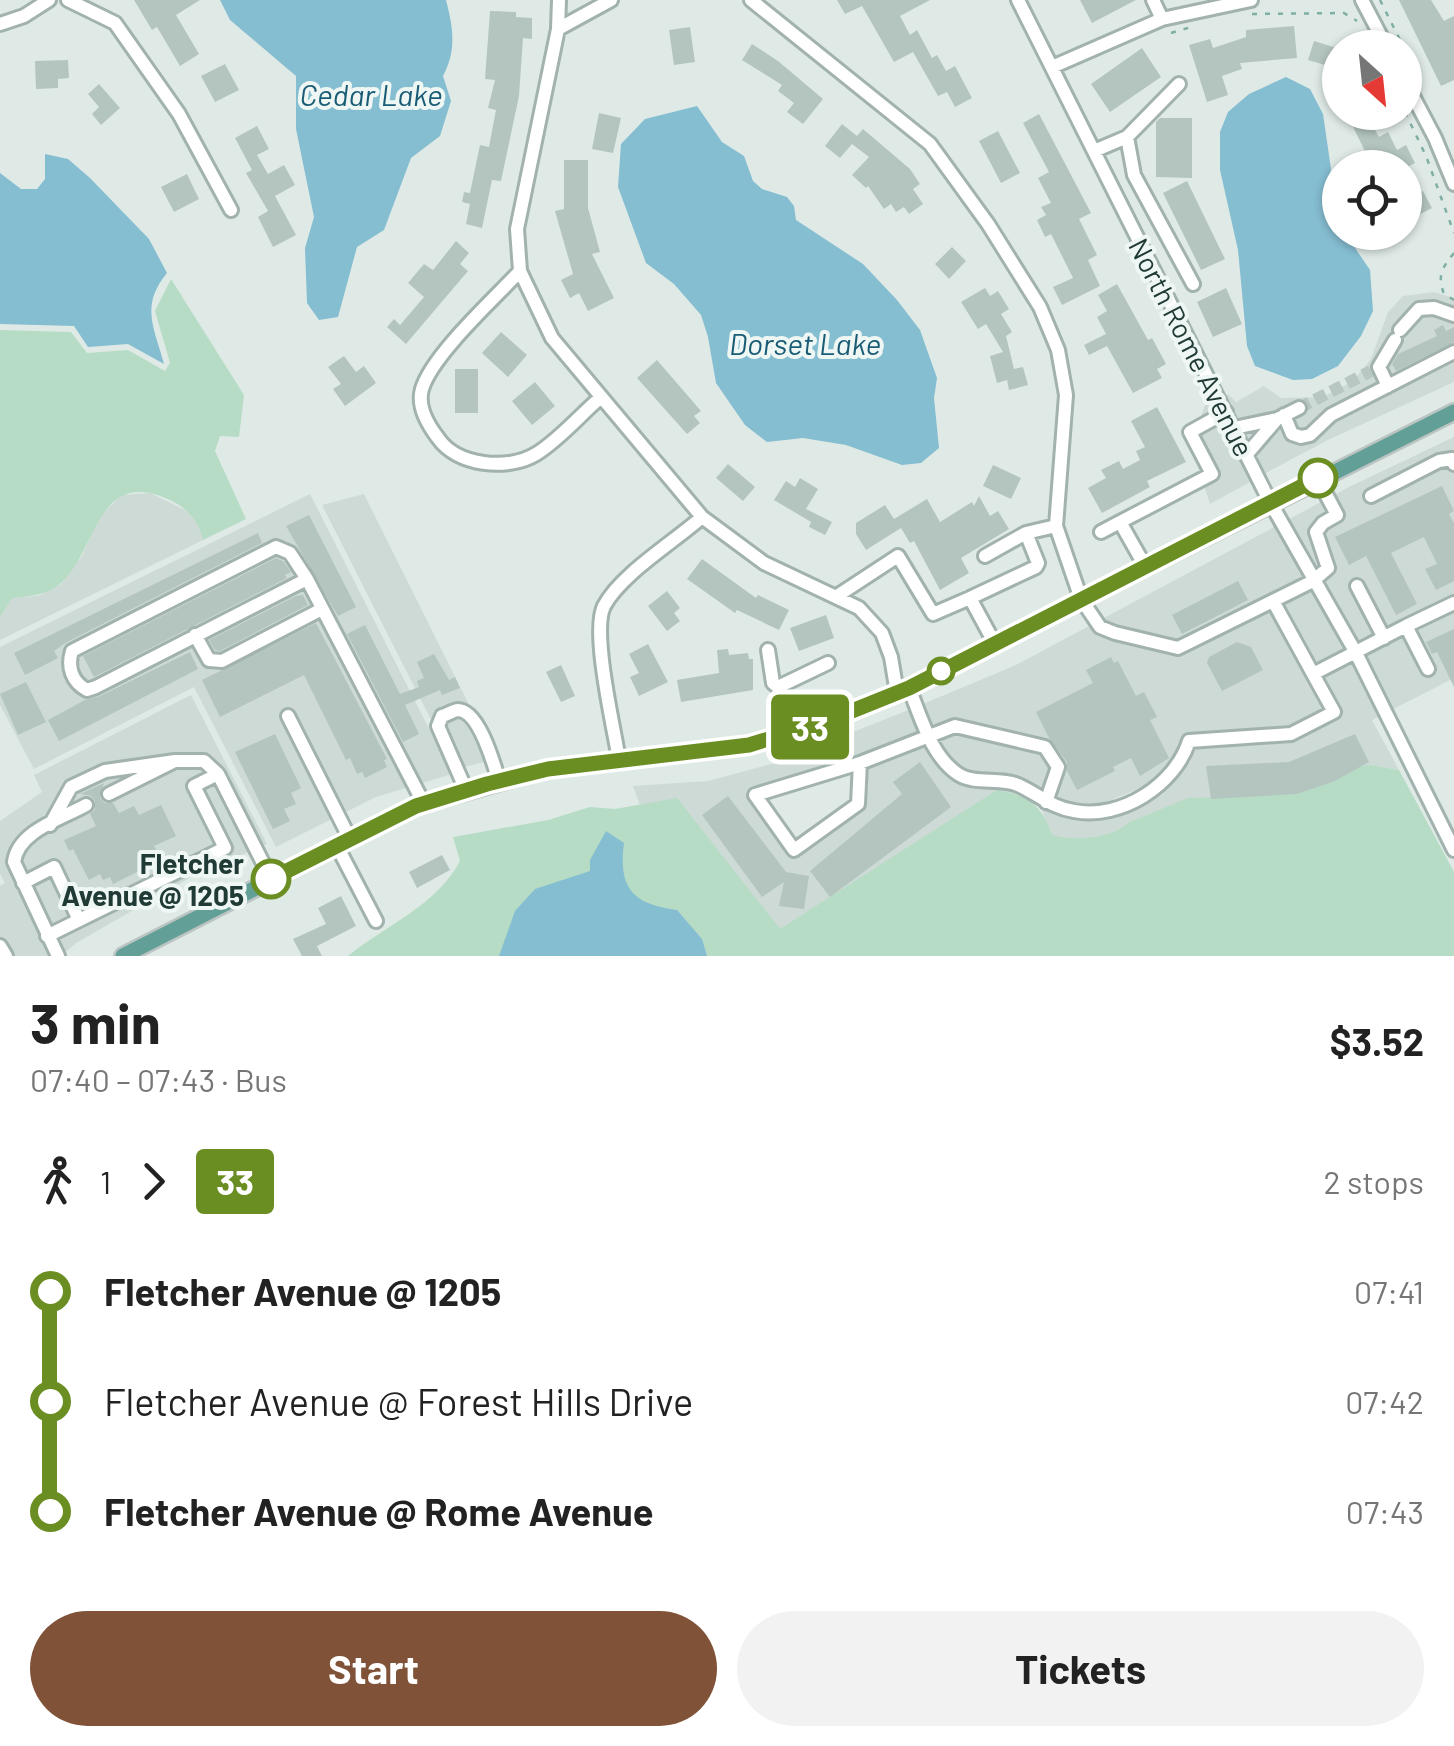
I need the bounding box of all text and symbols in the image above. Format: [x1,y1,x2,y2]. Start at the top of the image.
north arrow [1322,30,1422,130]
map controls [1322,30,1422,250]
water label: Cedar Lake [299,76,443,112]
button: locate [1322,150,1422,250]
street label: North Rome Avenue [1122,232,1262,462]
water label: Dorset Lake [729,325,881,361]
unlabelled marker [1299,459,1337,497]
unlabelled marker [928,658,954,684]
line badge: 33 [765,694,855,760]
text: 33 [791,706,829,748]
place label: Fletcher Avenue @ 1205 [61,846,244,912]
marker: Fletcher Avenue @ 1205 [252,860,290,898]
text: 3 min [30,989,161,1055]
text: $3.52 [1330,1018,1424,1064]
text: 07:40 – 07:43 · Bus [30,1060,287,1098]
icon: walk [30,1154,85,1209]
icon: forward [126,1154,181,1209]
text: 33 [216,1160,254,1202]
text: 1 [100,1162,111,1200]
text: 2 stops [1323,1162,1424,1200]
text: Fletcher Avenue @ 1205 [104,1268,501,1314]
text: 07:41 [1354,1272,1424,1310]
text: Fletcher Avenue @ Forest Hills Drive [104,1378,693,1424]
text: 07:42 [1345,1382,1424,1420]
text: Fletcher Avenue @ Rome Avenue [104,1488,653,1534]
text: 07:43 [1346,1492,1424,1530]
button: Start [30,1611,717,1726]
button: Tickets [737,1611,1424,1726]

